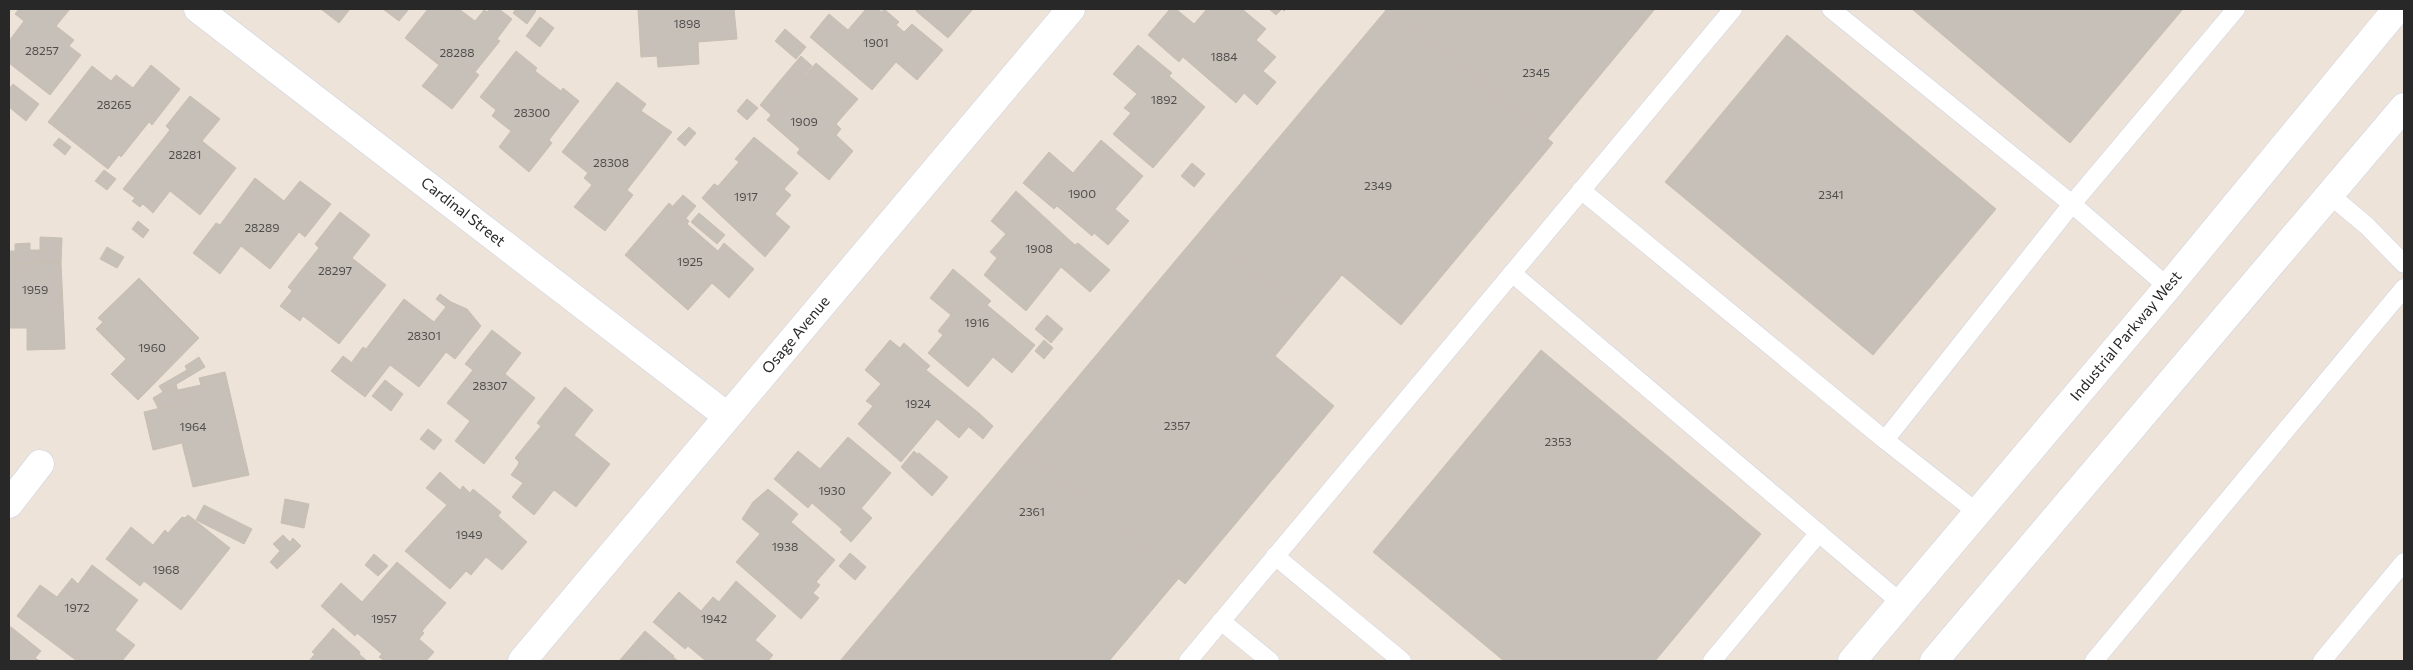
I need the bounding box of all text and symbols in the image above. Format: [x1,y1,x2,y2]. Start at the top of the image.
house number: 1898 [674,16,700,30]
house number: 1901 [863,35,889,49]
house number: 28257 [25,43,59,57]
house number: 28288 [439,45,475,59]
house number: 1884 [1211,49,1237,63]
house number: 2345 [1522,65,1550,79]
house number: 1892 [1151,92,1178,106]
house number: 28265 [97,97,131,111]
house number: 28300 [514,105,550,119]
house number: 1909 [790,114,818,128]
house number: 28281 [169,147,201,161]
house number: 28308 [593,155,629,169]
street label: Cardinal Street [418,173,509,250]
house number: 2349 [1364,178,1392,192]
house number: 1900 [1068,186,1096,200]
house number: 2341 [1818,187,1844,201]
house number: 1917 [734,189,758,203]
house number: 28289 [244,220,280,234]
house number: 1908 [1025,241,1053,255]
house number: 1925 [677,254,703,268]
house number: 28297 [318,263,352,277]
street label: Industrial Parkway West [2066,267,2185,404]
house number: 1959 [22,282,48,296]
street label: Osage Avenue [758,292,833,377]
house number: 1916 [965,315,989,329]
house number: 28301 [407,328,441,342]
house number: 1960 [138,340,166,354]
house number: 28307 [473,378,507,392]
house number: 1924 [905,396,931,410]
house number: 2357 [1164,418,1190,432]
house number: 1964 [180,419,206,433]
house number: 2353 [1544,434,1572,448]
house number: 1930 [818,483,846,497]
house number: 2361 [1019,504,1045,518]
house number: 1949 [456,527,482,541]
house number: 1938 [772,539,798,553]
house number: 1968 [153,562,179,576]
house number: 1972 [64,600,90,614]
house number: 1957 [371,611,397,625]
house number: 1942 [701,611,727,625]

